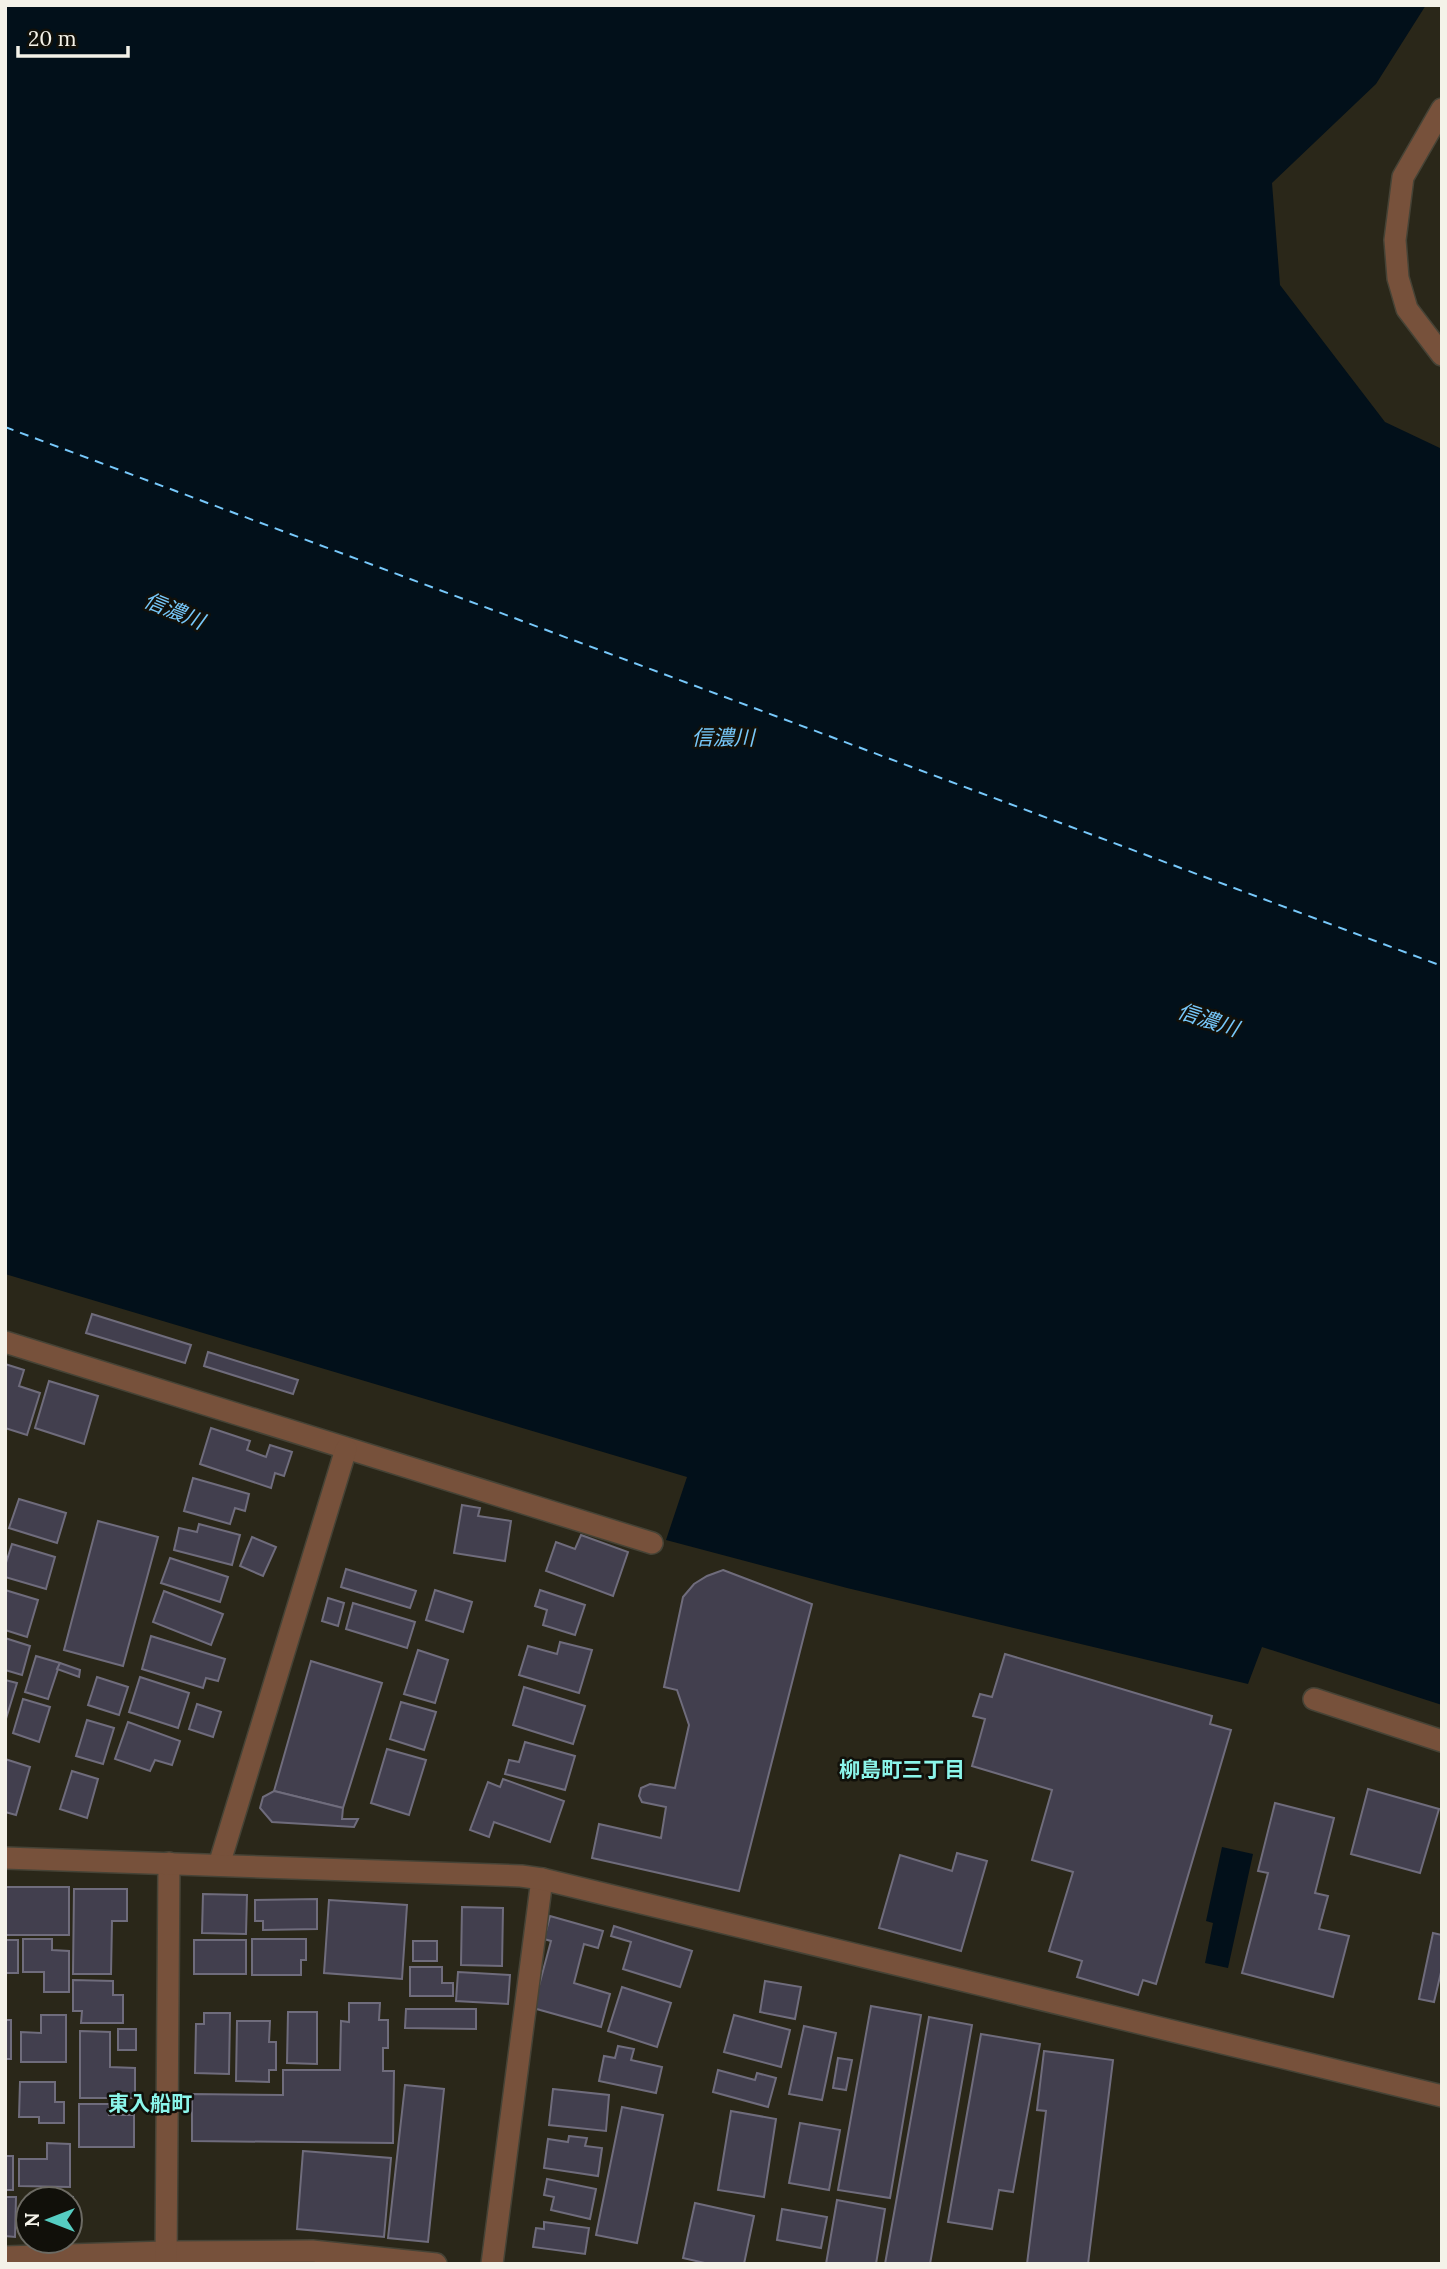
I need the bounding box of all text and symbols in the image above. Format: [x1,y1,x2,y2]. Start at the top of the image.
scale bar [18,14,128,58]
text: 20 m [28,25,77,52]
water label: 信濃川 [140,586,210,636]
water label: 信濃川 [692,724,756,751]
water label: 信濃川 [1174,997,1244,1043]
district label: 柳島町三丁目 [839,1756,965,1783]
district label: 東入船町 [108,2090,192,2117]
north arrow [14,2185,84,2255]
text: N [20,2212,44,2227]

